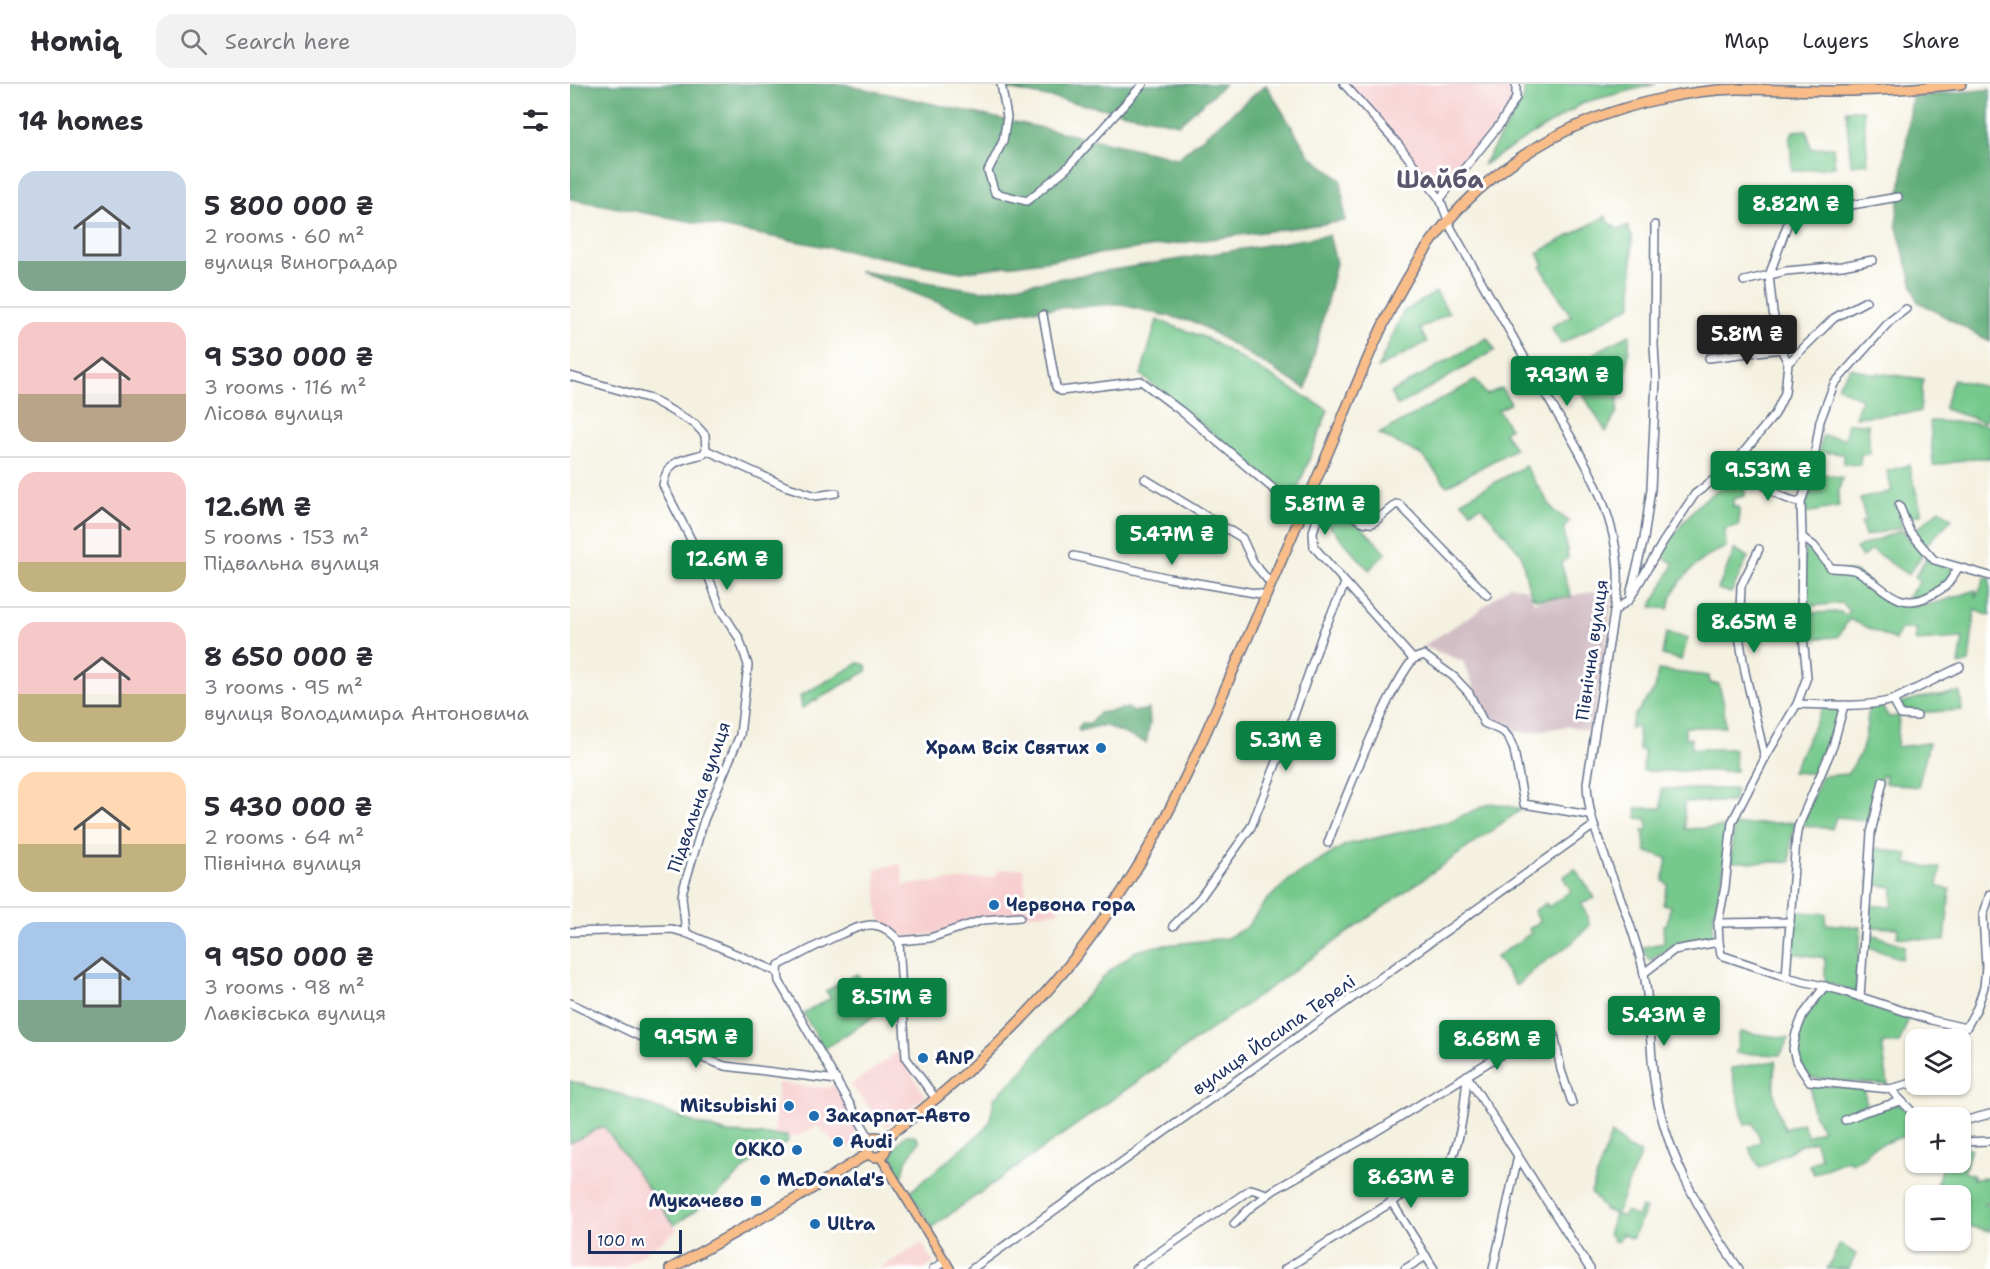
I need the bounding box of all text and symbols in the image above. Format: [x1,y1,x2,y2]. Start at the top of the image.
search box [156,14,576,68]
text: Homiq [30,22,120,60]
icon: search [177,25,210,58]
text: Search here [225,27,351,56]
text: Map [1724,27,1769,55]
text: Layers [1802,27,1869,55]
text: Share [1902,27,1960,55]
text: 14 homes [18,103,144,138]
icon: filters [519,104,552,137]
district label: Шайба [1396,164,1484,196]
pin: 8.82M ₴ [1741,185,1851,236]
text: 5 800 000 ₴ [204,188,374,223]
text: 8.82M ₴ [1752,191,1840,217]
icon: home [66,195,138,267]
text: 2 rooms · 60 m² [204,223,364,249]
text: вулиця Виноградар [204,249,398,275]
pin: 5.8M ₴ [1698,315,1796,366]
text: 5.8M ₴ [1711,321,1783,347]
text: 9 530 000 ₴ [204,339,373,374]
icon: home [66,346,138,418]
pin: 7.93M ₴ [1512,356,1622,407]
text: 7.93M ₴ [1525,362,1609,388]
text: 3 rooms · 116 m² [204,374,366,400]
text: Лісова вулиця [204,400,344,426]
pin: 9.53M ₴ [1713,451,1823,502]
text: 9.53M ₴ [1725,457,1811,483]
pin: 5.81M ₴ [1270,485,1380,536]
text: 12.6M ₴ [204,489,311,524]
text: 5.81M ₴ [1285,491,1365,517]
icon: home [66,496,138,568]
pin: 5.47M ₴ [1117,515,1227,566]
text: 5.47M ₴ [1130,521,1214,547]
text: 5 rooms · 153 m² [204,524,369,550]
pin: 12.6M ₴ [672,540,782,591]
text: 12.6M ₴ [686,546,768,572]
text: Підвальна вулиця [204,550,380,576]
street label: Північна вулиця [1570,578,1614,722]
pin: 8.65M ₴ [1699,603,1809,654]
text: 8.65M ₴ [1711,609,1797,635]
text: 8 650 000 ₴ [204,639,374,674]
icon: home [66,646,138,718]
text: 3 rooms · 95 m² [204,674,363,700]
text: вулиця Володимира Антоновича [204,700,529,726]
street label: Підвальна вулиця [662,718,736,876]
pin: 5.3M ₴ [1237,721,1335,772]
text: 5.3M ₴ [1250,727,1322,753]
place label: Храм Всіх Святих [926,736,1089,760]
marker: Храм Всіх Святих [1094,741,1108,755]
text: 5 430 000 ₴ [204,789,372,824]
icon: home [66,796,138,868]
text: 2 rooms · 64 m² [204,824,364,850]
text: Північна вулиця [204,850,362,876]
place label: Червона гора [1006,893,1136,917]
marker: Червона гора [987,898,1001,912]
text: 9 950 000 ₴ [204,939,374,974]
icon: home [66,946,138,1018]
street label: вулиця Йосипа Терелі [1188,969,1360,1101]
text: 3 rooms · 98 m² [204,974,365,1000]
pin: 8.51M ₴ [837,978,947,1029]
text: 8.51M ₴ [851,984,933,1010]
pin: 5.43M ₴ [1609,996,1719,1047]
text: Лавківська вулиця [204,1000,386,1026]
text: 5.43M ₴ [1622,1002,1706,1028]
pin: 9.95M ₴ [641,1018,751,1069]
pin: 8.68M ₴ [1442,1020,1552,1071]
text: 9.95M ₴ [654,1024,738,1050]
text: 8.68M ₴ [1453,1026,1541,1052]
map controls [1905,1029,1971,1251]
button: layers [1905,1029,1971,1095]
place label: ANP [935,1046,974,1070]
marker: ANP [916,1051,930,1065]
place label: Mitsubishi [680,1094,777,1118]
marker: Mitsubishi [782,1099,796,1113]
place label: Закарпат-Авто [826,1104,970,1128]
button: + [1905,1107,1971,1173]
marker: Закарпат-Авто [807,1109,821,1123]
place label: Audi [850,1130,893,1154]
marker: Audi [831,1135,845,1149]
place label: ОККО [734,1138,785,1162]
marker: ОККО [790,1143,804,1157]
pin: 8.63M ₴ [1356,1158,1466,1209]
text: 8.63M ₴ [1367,1164,1455,1190]
place label: McDonald's [777,1168,884,1192]
marker: McDonald's [758,1173,772,1187]
button: − [1905,1185,1971,1251]
place label: Мукачево [648,1189,744,1213]
marker: Мукачево [749,1194,763,1208]
place label: Ultra [827,1212,876,1236]
marker: Ultra [808,1217,822,1231]
scale bar [588,1227,682,1254]
text: 100 m [597,1230,645,1251]

